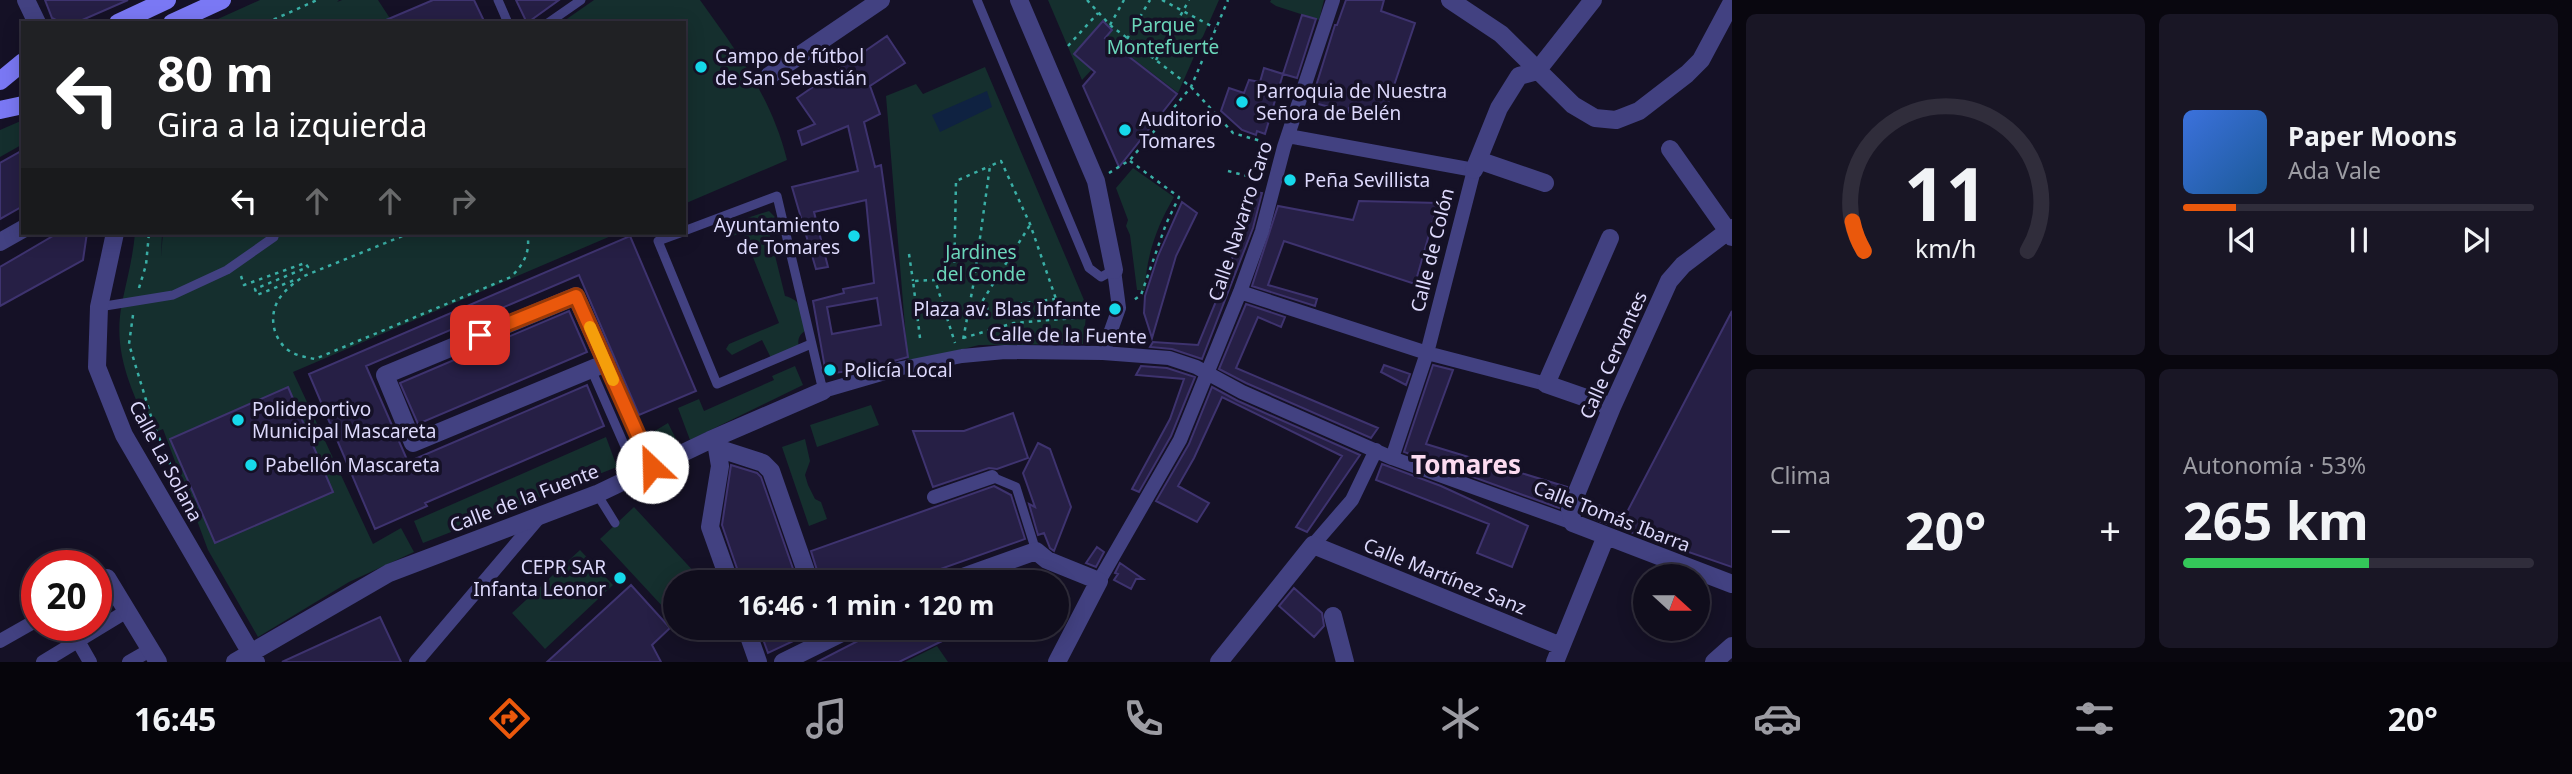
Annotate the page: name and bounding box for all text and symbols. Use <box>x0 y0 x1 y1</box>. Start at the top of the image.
park label: Parque Montefuerte <box>1107 12 1219 60</box>
text: 80 m <box>157 40 274 106</box>
place label: Campo de fútbol de San Sebastián <box>715 43 867 91</box>
icon: left <box>42 49 133 140</box>
marker: Campo de fútbol de San Sebastián <box>693 59 709 75</box>
place label: Parroquia de Nuestra Señora de Belén <box>1256 78 1447 126</box>
marker: Parroquia de Nuestra Señora de Belén <box>1234 94 1250 110</box>
text: Gira a la izquierda <box>157 103 427 146</box>
place label: Auditorio Tomares <box>1139 106 1222 154</box>
text: Paper Moons <box>2288 118 2457 154</box>
marker: Auditorio Tomares <box>1117 122 1133 138</box>
street label: Calle Navarro Caro <box>1202 138 1278 304</box>
text: 11 <box>1904 143 1987 242</box>
text: Ada Vale <box>2288 154 2381 186</box>
place label: Peña Sevillista <box>1304 167 1430 193</box>
marker: Peña Sevillista <box>1282 172 1298 188</box>
icon: left <box>225 182 263 220</box>
icon: ahead <box>298 182 336 220</box>
icon: ahead <box>371 182 409 220</box>
icon: right <box>444 182 482 220</box>
street label: Calle de Colón <box>1404 185 1460 315</box>
place label: Ayuntamiento de Tomares <box>714 212 840 260</box>
icon: previous <box>2223 221 2261 259</box>
icon: pause <box>2340 221 2378 259</box>
icon: next <box>2457 221 2495 259</box>
marker: Ayuntamiento de Tomares <box>846 228 862 244</box>
text: km/h <box>1915 231 1976 265</box>
park label: Jardines del Conde <box>936 239 1026 287</box>
street label: Calle Cervantes <box>1573 287 1653 423</box>
place label: Plaza av. Blas Infante <box>913 296 1101 322</box>
marker: Plaza av. Blas Infante <box>1107 301 1123 317</box>
pin <box>450 305 510 365</box>
icon: arrive <box>461 316 499 354</box>
street label: Calle de la Fuente <box>989 321 1147 349</box>
place label: Policía Local <box>844 357 953 383</box>
marker: Policía Local <box>822 362 838 378</box>
street label: Calle La Solana <box>123 396 209 526</box>
place label: Polideportivo Municipal Mascareta <box>252 396 436 444</box>
marker: Polideportivo Municipal Mascareta <box>230 412 246 428</box>
position arrow <box>615 430 689 504</box>
district label: Tomares <box>1411 446 1521 482</box>
text: Autonomía · 53% <box>2183 449 2366 481</box>
place label: Pabellón Mascareta <box>265 452 440 478</box>
marker: Pabellón Mascareta <box>243 457 259 473</box>
street label: Calle de la Fuente <box>446 458 602 538</box>
text: Clima <box>1770 459 1831 491</box>
street label: Calle Tomás Ibarra <box>1530 474 1694 558</box>
text: 265 km <box>2183 484 2369 555</box>
text: 20° <box>1905 494 1986 565</box>
text: − <box>1770 504 1792 556</box>
text: + <box>2099 504 2121 556</box>
street label: Calle Martínez Sanz <box>1360 531 1530 621</box>
speed limit sign: 20 <box>21 550 112 641</box>
place label: CEPR SAR Infanta Leonor <box>473 554 606 602</box>
north arrow <box>1633 564 1710 640</box>
map controls <box>1633 564 1710 641</box>
marker: CEPR SAR Infanta Leonor <box>612 570 628 586</box>
text: 16:46 · 1 min · 120 m <box>738 587 994 623</box>
icon: directions <box>485 694 534 743</box>
icon: music <box>802 694 851 743</box>
icon: phone <box>1119 694 1168 743</box>
icon: climate <box>1436 694 1485 743</box>
icon: car <box>1753 694 1802 743</box>
icon: filters <box>2070 694 2119 743</box>
text: 16:45 <box>134 697 216 740</box>
text: 20° <box>2388 697 2438 740</box>

